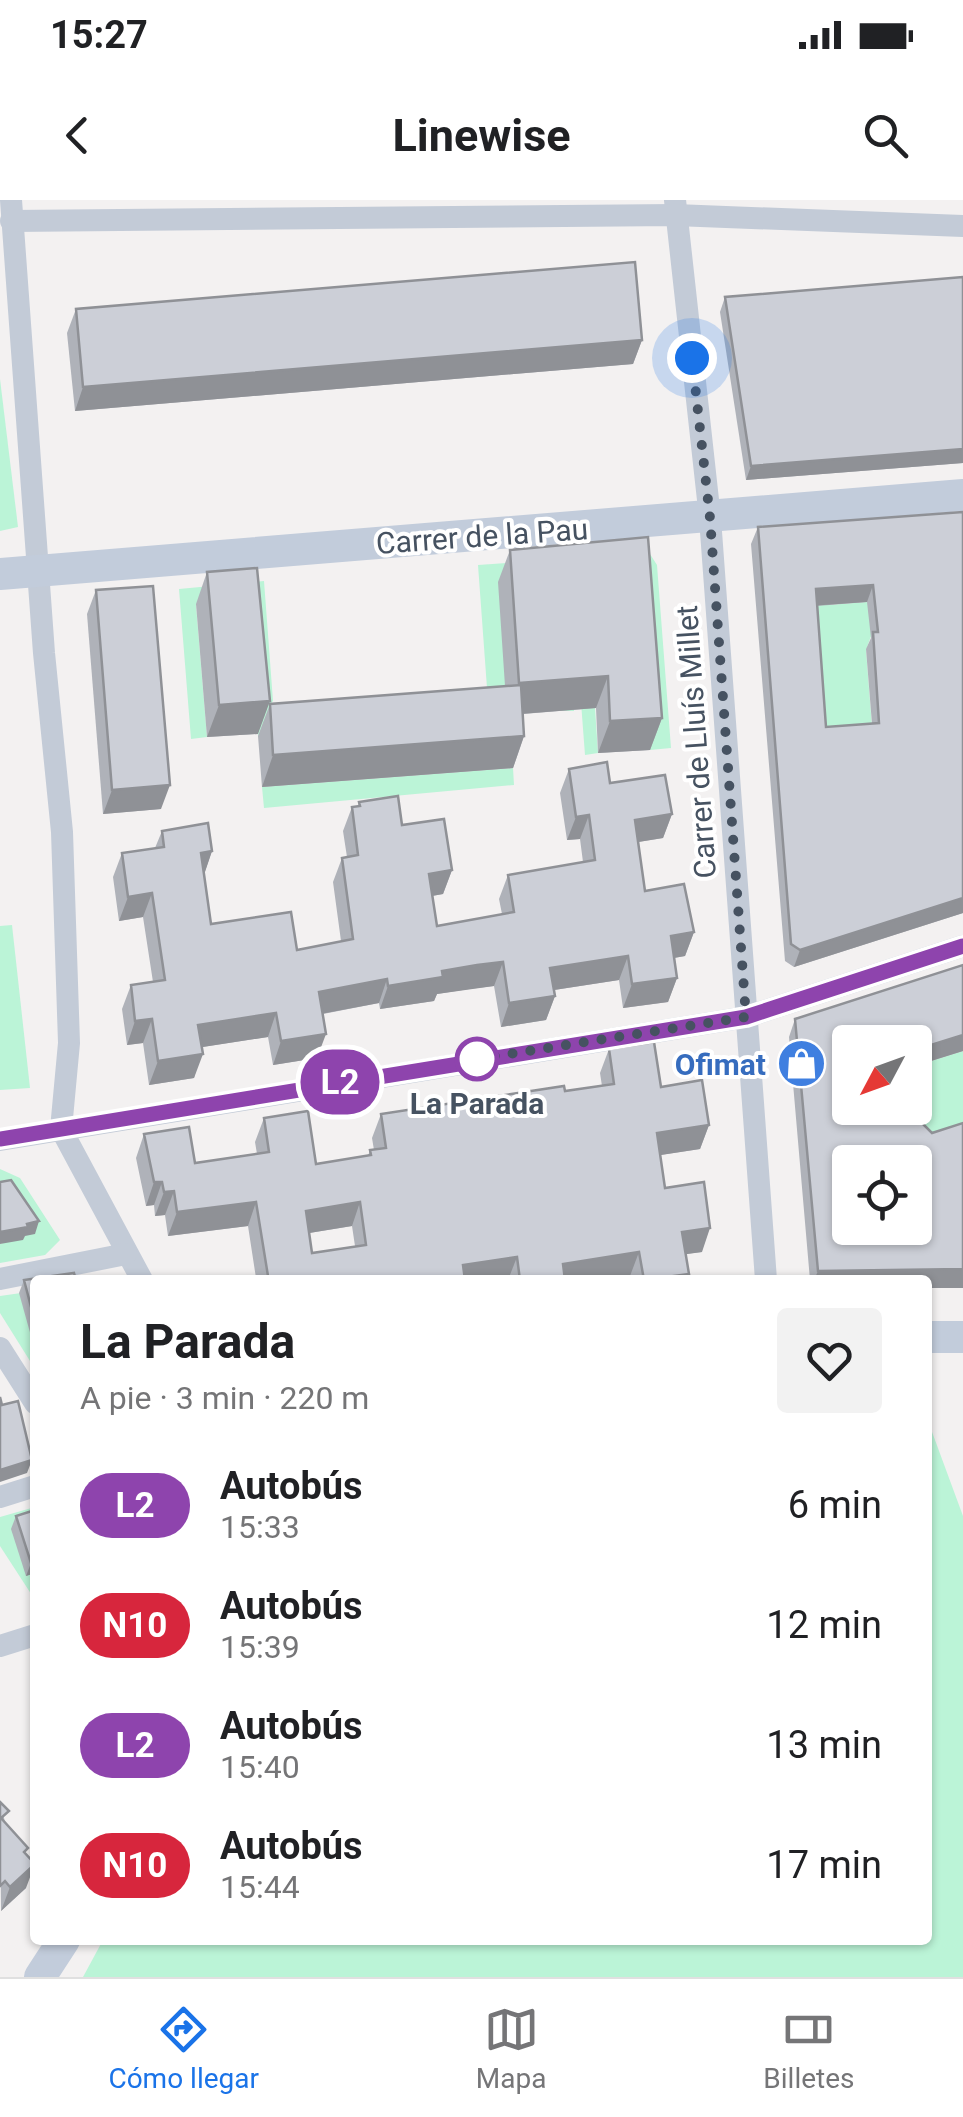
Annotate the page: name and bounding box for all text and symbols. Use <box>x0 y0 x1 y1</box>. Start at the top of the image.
text: 15:27 <box>50 13 148 57</box>
icon: back <box>50 108 105 163</box>
icon: search <box>858 108 913 163</box>
text: Linewise <box>392 109 571 162</box>
your location <box>667 333 717 383</box>
street label: Carrer de la Pau <box>375 511 589 561</box>
street label: Carrer de Lluís Millet <box>669 604 723 880</box>
north arrow <box>832 1025 932 1125</box>
map controls <box>832 1025 932 1245</box>
marker: La Parada <box>456 1038 498 1080</box>
shop icon: Ofimat <box>775 1038 827 1090</box>
place label: Ofimat <box>675 1047 766 1082</box>
line badge: L2 <box>295 1050 385 1114</box>
text: L2 <box>320 1062 360 1103</box>
place label: La Parada <box>410 1086 544 1121</box>
button: locate <box>832 1145 932 1245</box>
button: heart <box>777 1308 882 1413</box>
text: La Parada <box>80 1313 295 1370</box>
text: A pie · 3 min · 220 m <box>80 1379 369 1417</box>
text: Autobús <box>220 1464 363 1508</box>
text: 6 min <box>788 1483 882 1527</box>
text: L2 <box>115 1485 155 1526</box>
text: 15:33 <box>220 1508 300 1546</box>
text: Autobús <box>220 1584 363 1628</box>
text: 12 min <box>766 1603 882 1647</box>
text: N10 <box>103 1605 167 1646</box>
text: 15:39 <box>220 1628 300 1666</box>
text: Autobús <box>220 1704 363 1748</box>
text: 13 min <box>766 1723 882 1767</box>
text: L2 <box>115 1725 155 1766</box>
text: 15:40 <box>220 1748 300 1786</box>
text: Autobús <box>220 1824 363 1868</box>
text: 17 min <box>766 1843 882 1887</box>
text: N10 <box>103 1845 167 1886</box>
text: 15:44 <box>220 1868 300 1906</box>
tab: Cómo llegar <box>108 2002 259 2095</box>
tab: Mapa <box>476 2002 547 2095</box>
tab: Billetes <box>763 2002 855 2095</box>

